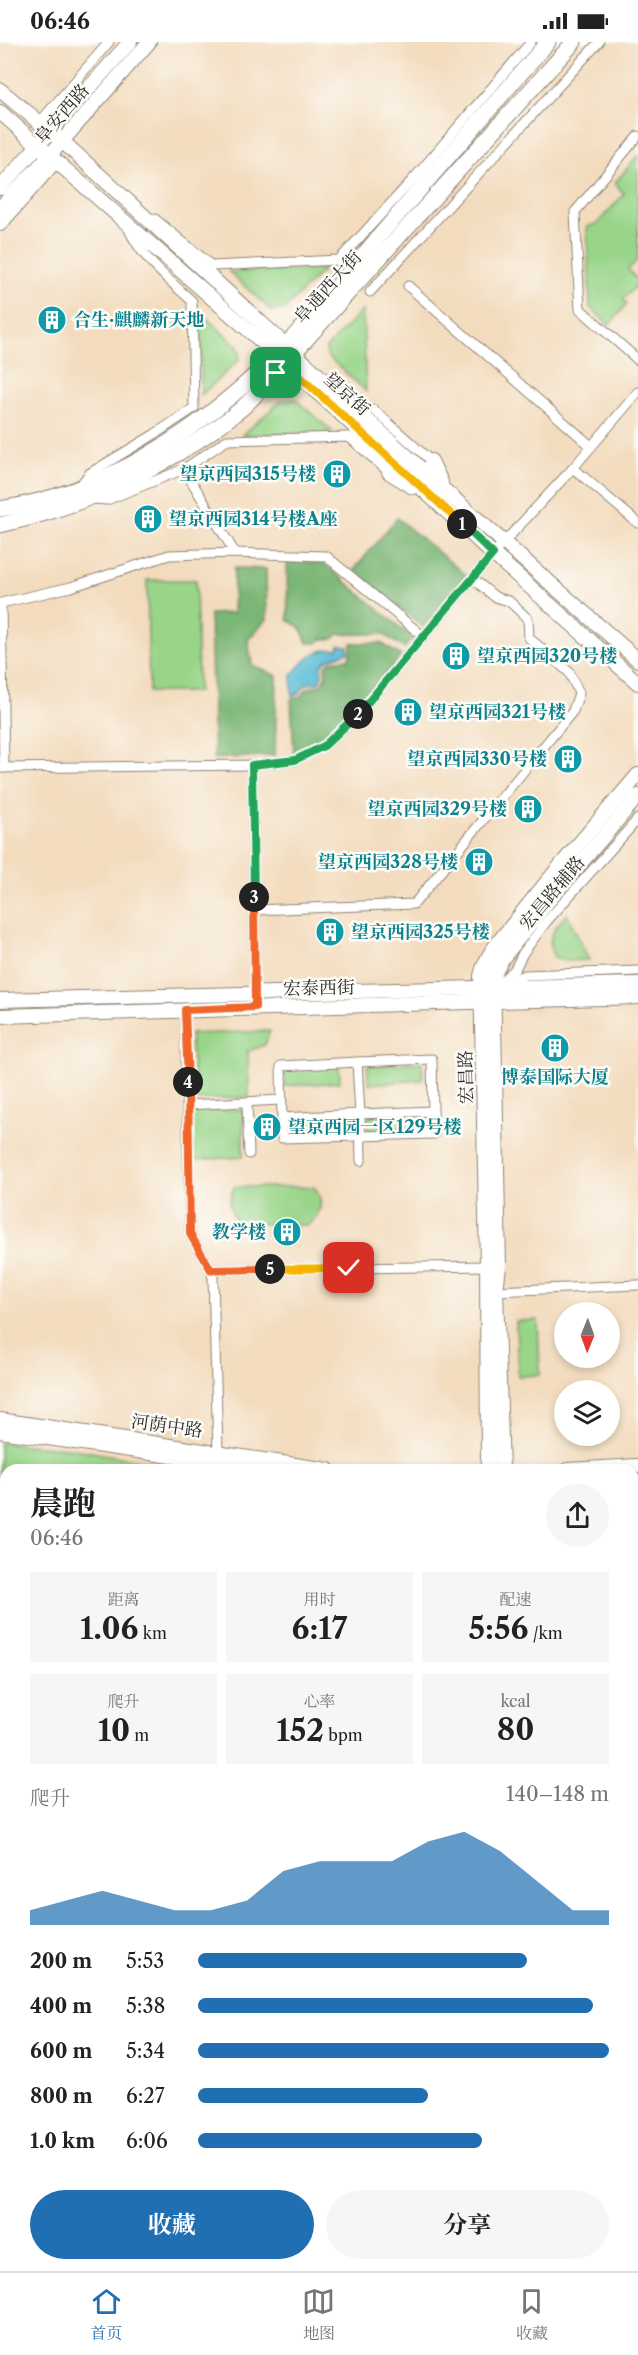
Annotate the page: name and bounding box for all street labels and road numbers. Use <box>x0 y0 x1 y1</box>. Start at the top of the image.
street label: 阜安西路 <box>30 80 94 148</box>
street label: 阜通西大街 <box>290 246 366 328</box>
street label: 望京街 <box>320 368 374 420</box>
street label: 宏昌路辅路 <box>515 851 589 935</box>
street label: 宏泰西街 <box>283 976 355 1000</box>
street label: 宏昌路 <box>455 1050 477 1104</box>
street label: 河荫中路 <box>130 1410 204 1442</box>

